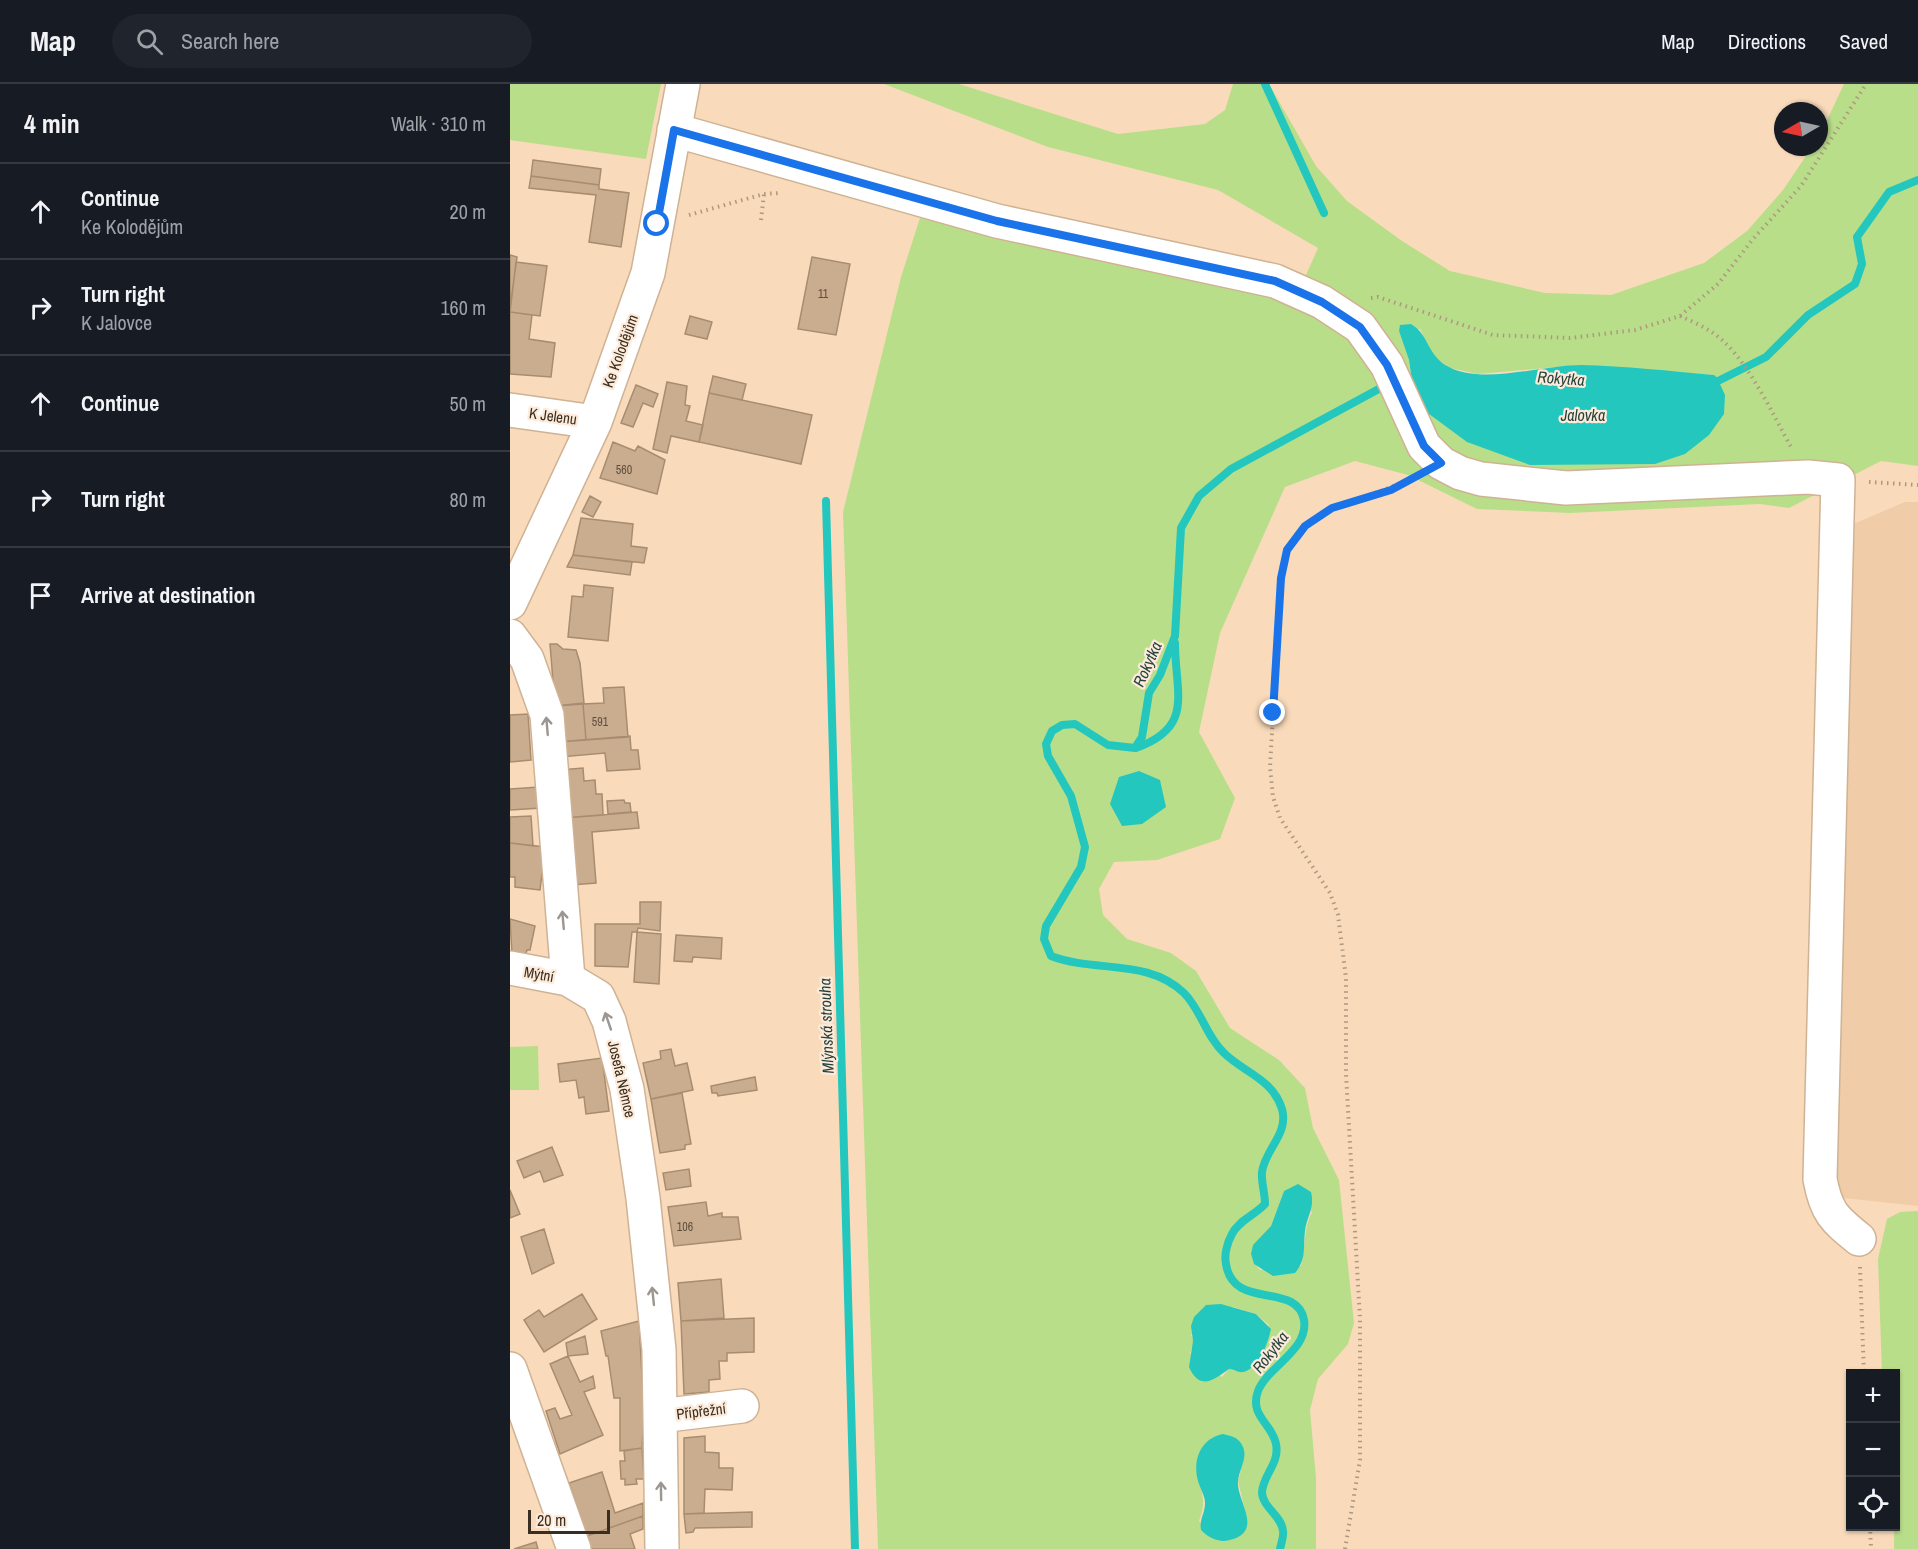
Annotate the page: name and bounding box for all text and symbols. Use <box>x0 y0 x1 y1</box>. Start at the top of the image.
search box <box>112 14 532 68</box>
text: Map <box>30 22 76 60</box>
icon: search <box>133 25 166 58</box>
text: Search here <box>181 26 279 56</box>
text: Map <box>1661 27 1695 56</box>
text: Directions <box>1728 27 1806 56</box>
text: Saved <box>1839 27 1888 56</box>
north arrow <box>1774 102 1828 156</box>
text: 4 min <box>24 106 80 141</box>
text: Walk · 310 m <box>391 110 486 137</box>
text: Continue <box>81 183 159 213</box>
icon: ahead <box>24 195 57 228</box>
text: 20 m <box>450 198 486 225</box>
route start <box>643 210 669 236</box>
text: Ke Kolodějům <box>81 213 183 240</box>
text: Turn right <box>81 279 165 309</box>
house number: 11 <box>818 286 829 302</box>
icon: right <box>24 291 57 324</box>
text: 160 m <box>440 294 486 321</box>
text: K Jalovce <box>81 309 152 336</box>
street label: Ke Kolodějům <box>597 311 643 391</box>
water label: Rokytka <box>1537 365 1585 391</box>
icon: ahead <box>24 387 57 420</box>
text: Continue <box>81 388 159 418</box>
text: 50 m <box>450 390 486 417</box>
street label: K Jelenu <box>528 402 578 430</box>
water label: Jalovka <box>1560 404 1605 426</box>
house number: 560 <box>616 462 632 478</box>
icon: right <box>24 483 57 516</box>
text: Turn right <box>81 484 165 514</box>
text: 80 m <box>450 486 486 513</box>
icon: arrive <box>24 579 57 612</box>
text: Arrive at destination <box>81 580 255 610</box>
water label: Rokytka <box>1127 638 1167 690</box>
route end <box>1259 699 1285 725</box>
house number: 591 <box>592 714 609 730</box>
one-way arrow <box>542 717 553 737</box>
one-way arrow <box>558 911 569 931</box>
street label: Mýtní <box>522 961 556 987</box>
water label: Mlýnská strouha <box>813 978 839 1074</box>
one-way arrow <box>601 1012 612 1031</box>
street label: Josefa Němce <box>603 1038 641 1120</box>
house number: 106 <box>677 1219 693 1235</box>
one-way arrow <box>648 1286 659 1306</box>
water label: Rokytka <box>1247 1327 1293 1377</box>
map controls <box>1846 1369 1900 1531</box>
button: + <box>1846 1369 1900 1423</box>
street label: Přípřežní <box>675 1397 728 1424</box>
button: − <box>1846 1423 1900 1477</box>
button: locate <box>1846 1477 1900 1531</box>
one-way arrow <box>655 1481 667 1501</box>
scale bar <box>528 1507 610 1534</box>
text: 20 m <box>537 1509 566 1531</box>

